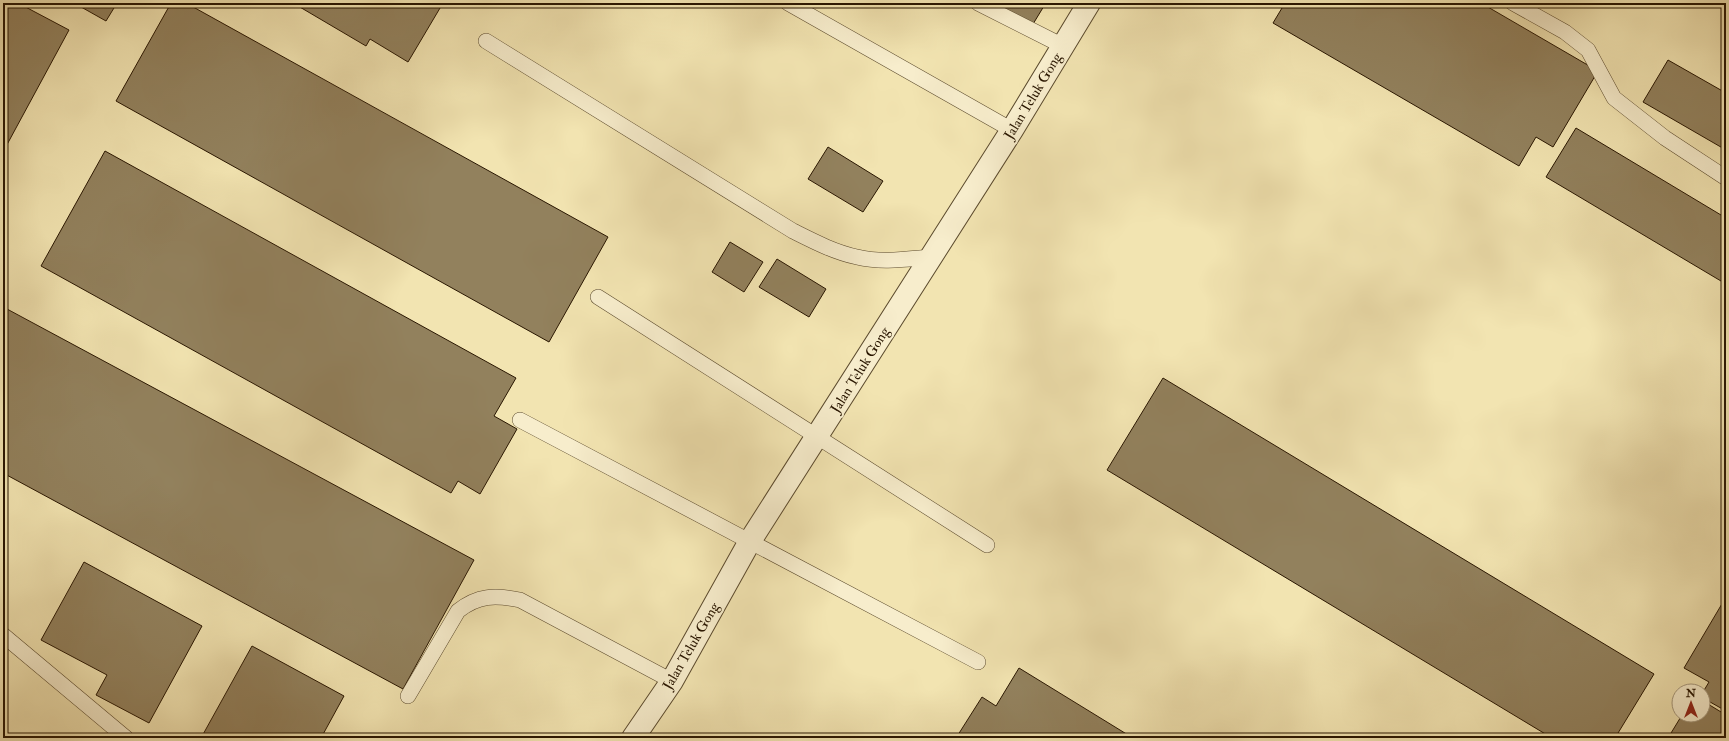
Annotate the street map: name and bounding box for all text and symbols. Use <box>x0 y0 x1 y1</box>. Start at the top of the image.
street label: Jalan Teluk Gong <box>1000 49 1066 143</box>
street label: Jalan Teluk Gong <box>826 323 894 417</box>
street label: Jalan Teluk Gong <box>659 598 723 694</box>
north arrow <box>1671 683 1711 723</box>
text: N <box>1685 687 1697 700</box>

